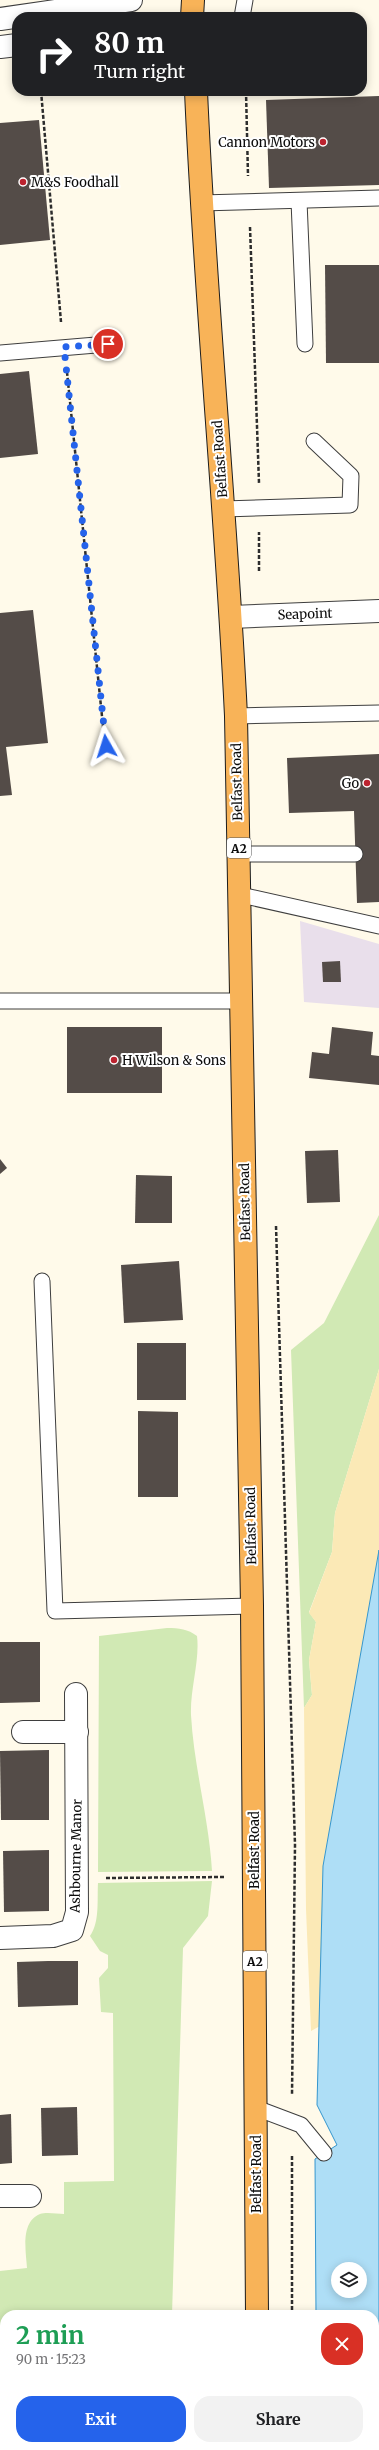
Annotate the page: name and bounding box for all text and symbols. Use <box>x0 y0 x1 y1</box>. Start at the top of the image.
text: 80 m <box>94 25 165 61</box>
icon: right <box>28 28 80 80</box>
text: Turn right <box>94 60 185 83</box>
place label: Cannon Motors <box>218 134 315 151</box>
marker: Cannon Motors <box>318 137 328 147</box>
place label: M&S Foodhall <box>31 174 119 191</box>
marker: M&S Foodhall <box>18 177 28 187</box>
pin <box>91 327 125 361</box>
icon: arrive <box>97 333 119 355</box>
street label: Belfast Road <box>209 419 231 498</box>
street label: Seapoint <box>277 605 333 623</box>
position arrow <box>85 725 127 767</box>
street label: Belfast Road <box>228 743 246 821</box>
place label: Go <box>342 775 359 792</box>
marker: Go <box>362 778 372 788</box>
road number: A2 <box>227 838 251 858</box>
place label: H Wilson & Sons <box>122 1052 226 1069</box>
marker: H Wilson & Sons <box>109 1055 119 1065</box>
street label: Belfast Road <box>236 1163 254 1241</box>
street label: Belfast Road <box>242 1487 260 1565</box>
street label: Ashbourne Manor <box>66 1799 85 1914</box>
street label: Belfast Road <box>246 1811 263 1889</box>
road number: A2 <box>243 1951 267 1971</box>
street label: Belfast Road <box>248 2135 265 2213</box>
map controls <box>331 2262 367 2298</box>
button: layers <box>331 2262 367 2298</box>
text: 2 min <box>16 2320 84 2351</box>
button: close <box>321 2323 363 2365</box>
text: 90 m · 15:23 <box>16 2351 86 2368</box>
button: Exit <box>16 2396 186 2442</box>
button: Share <box>194 2396 363 2442</box>

